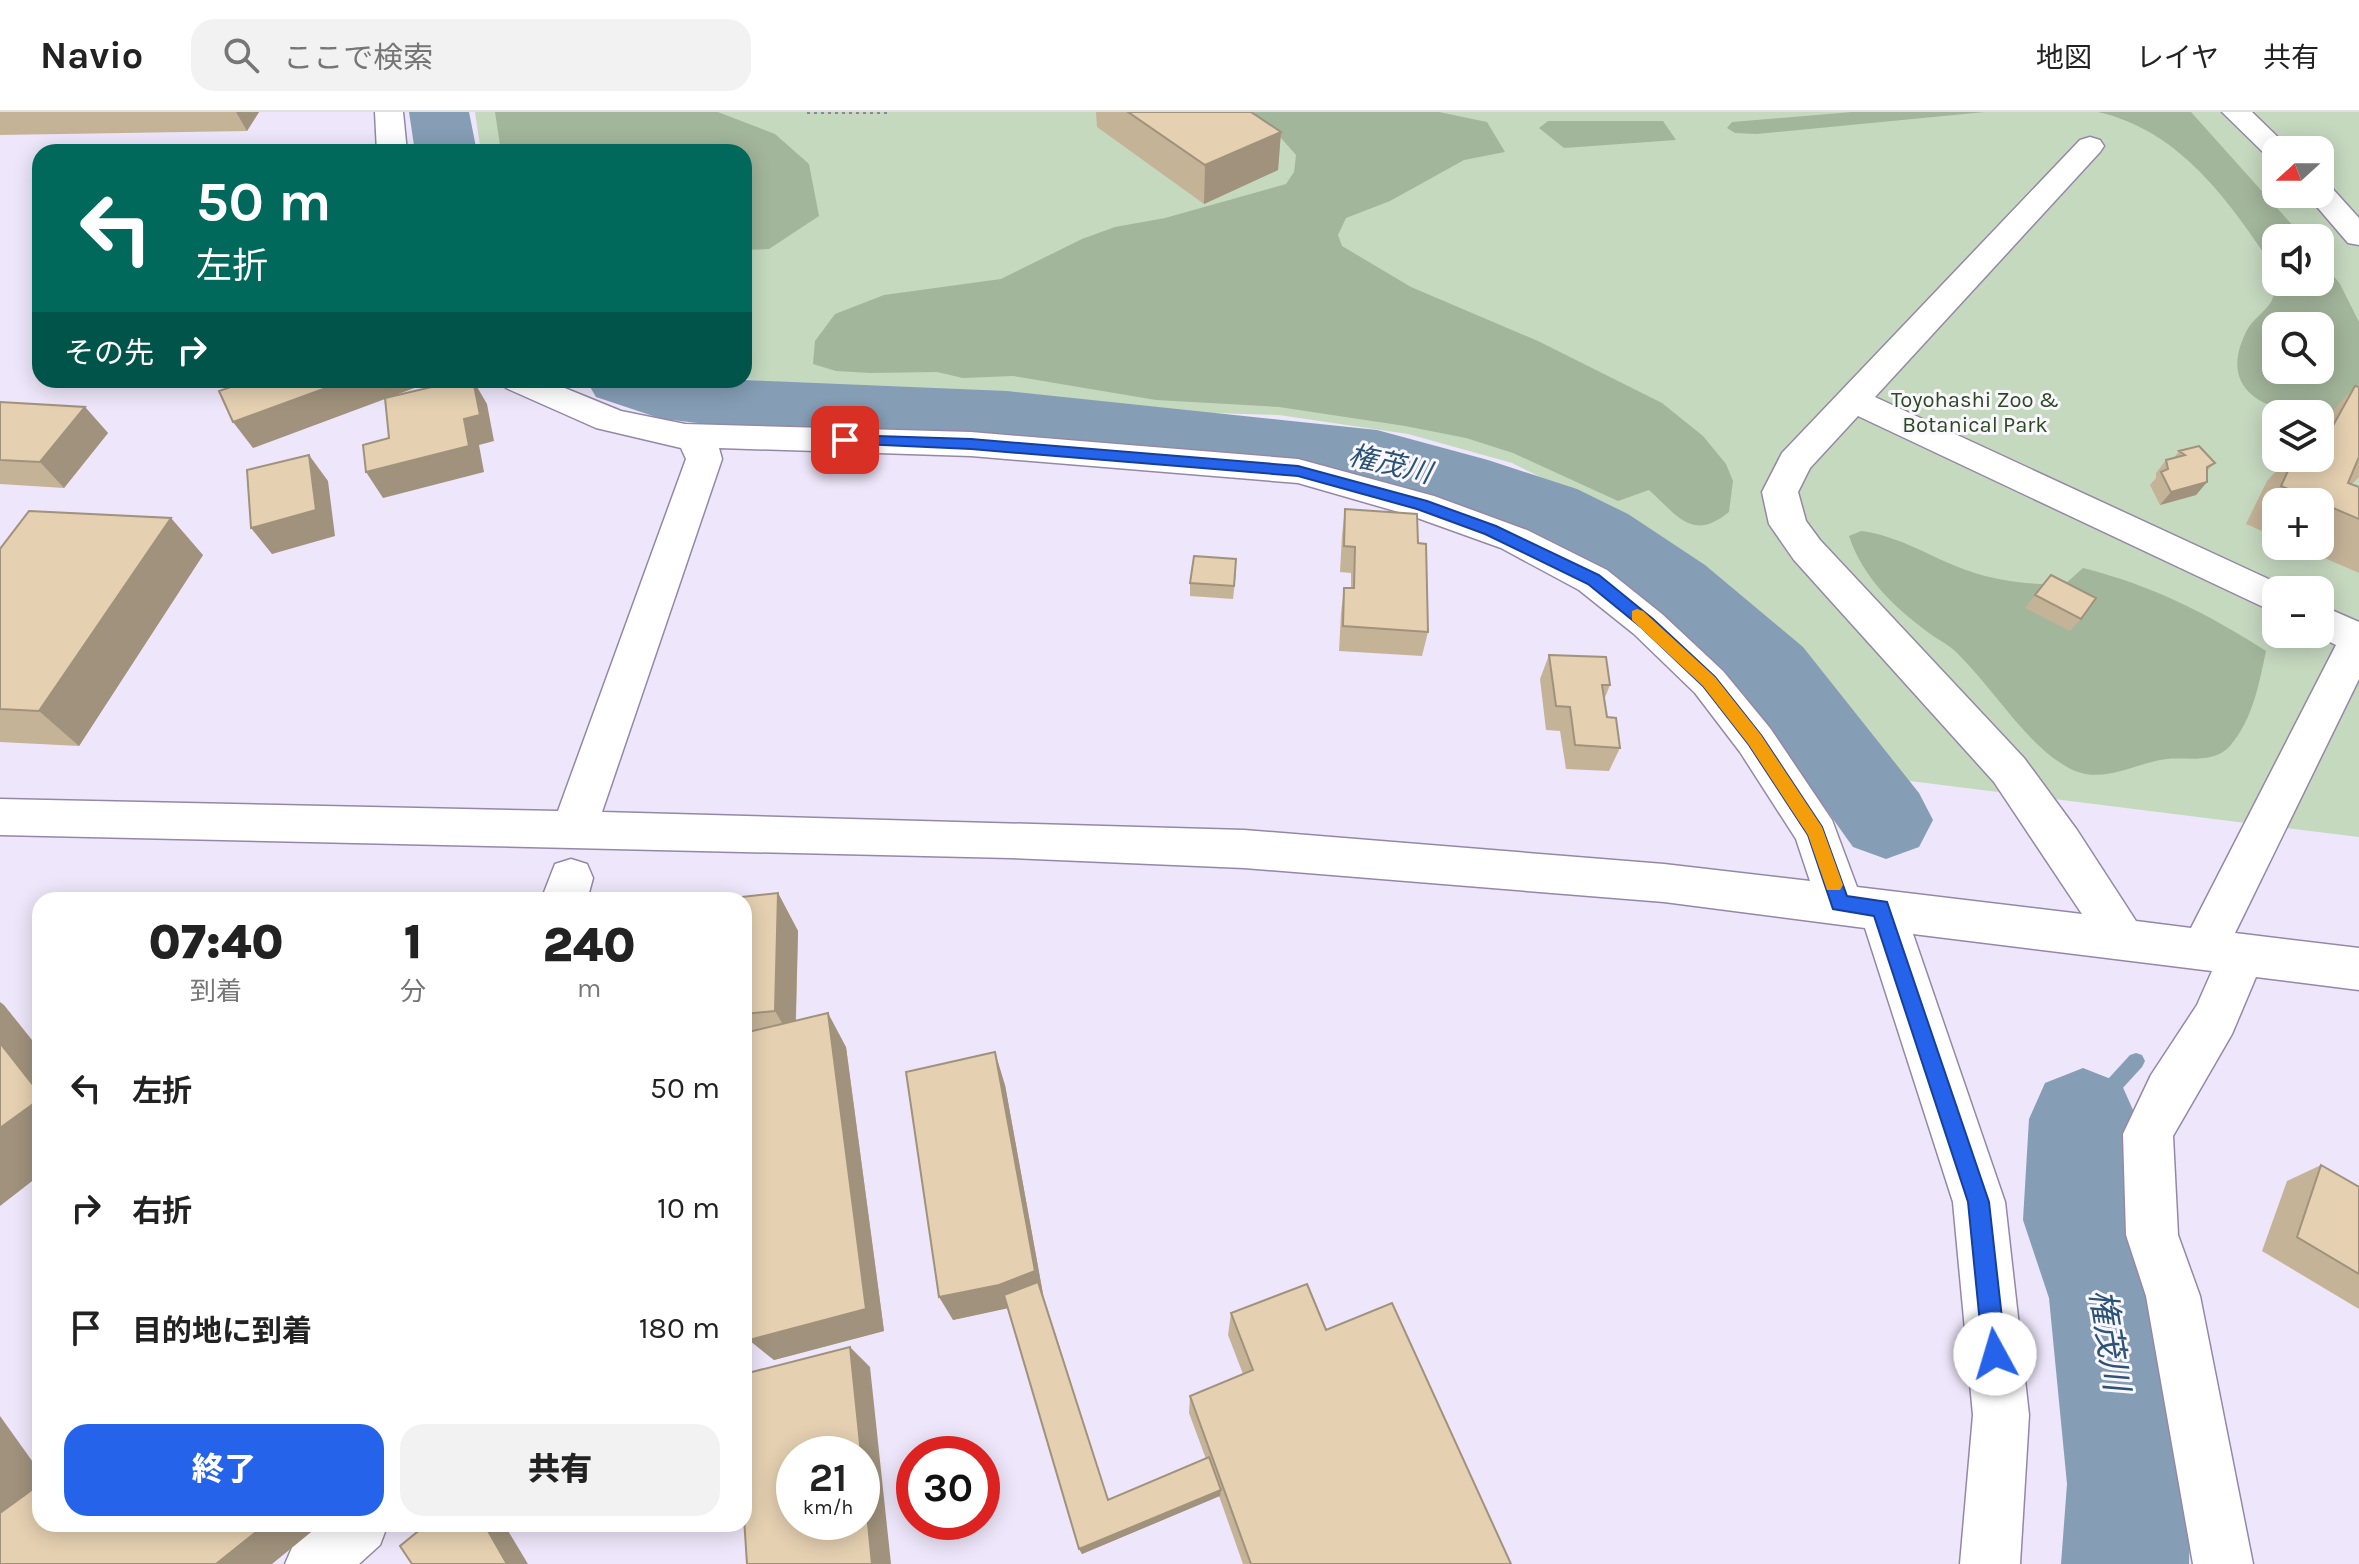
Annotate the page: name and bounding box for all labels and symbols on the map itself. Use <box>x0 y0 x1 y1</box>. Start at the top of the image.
north arrow <box>2262 136 2334 208</box>
park label: Toyohashi Zoo & Botanical Park <box>1891 387 2059 438</box>
pin <box>811 406 879 474</box>
water label: 権茂川 <box>1345 438 1438 490</box>
water label: 権茂川 <box>2081 1286 2137 1396</box>
position arrow <box>1953 1312 2037 1396</box>
speed limit sign: 30 <box>896 1436 1000 1540</box>

